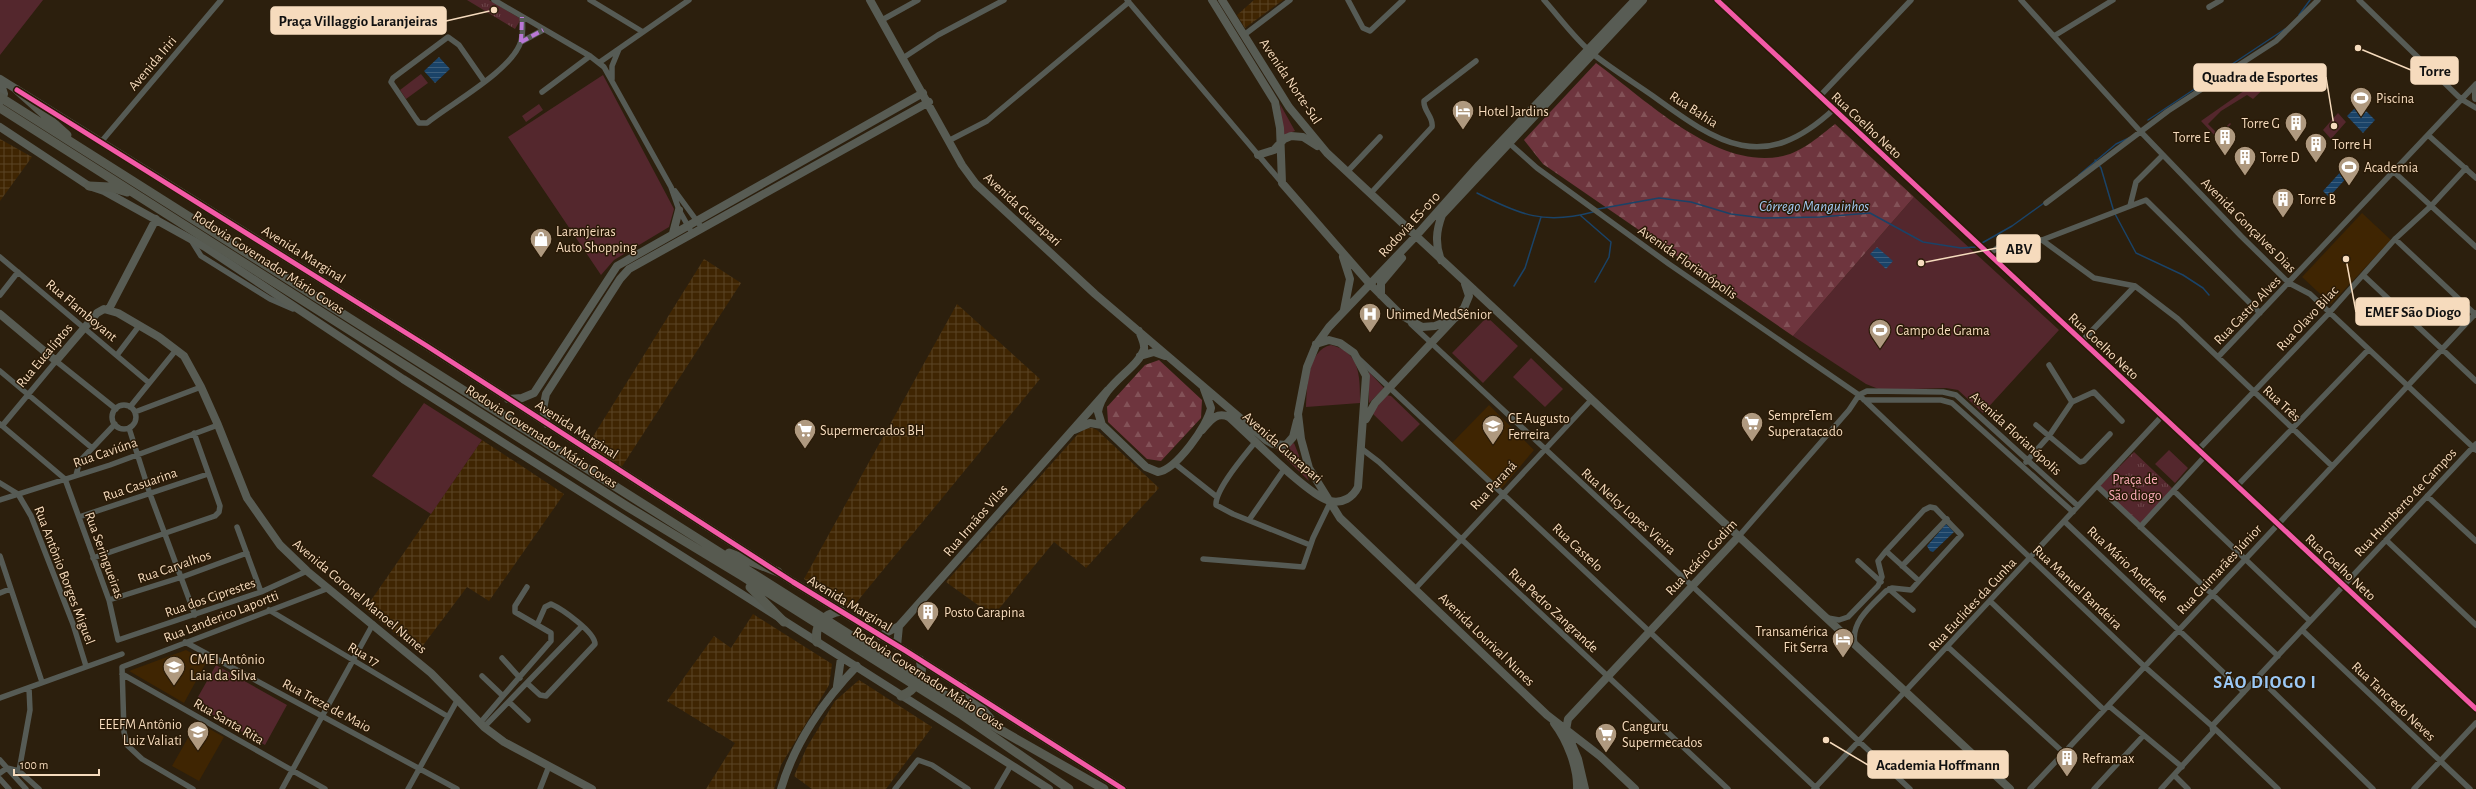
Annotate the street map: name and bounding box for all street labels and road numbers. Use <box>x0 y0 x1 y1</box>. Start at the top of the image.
street label: Avenida Iriri <box>126 34 179 93</box>
street label: Avenida Norte-Sul <box>1257 36 1324 127</box>
street label: Rua Bahia <box>1667 89 1721 131</box>
street label: Rua Coelho Neto <box>1828 90 1904 162</box>
street label: Avenida Guarapari <box>981 170 1064 249</box>
street label: Avenida Gonçalves Dias <box>2198 176 2298 276</box>
street label: Rodovia ES-010 <box>1376 189 1443 260</box>
street label: Rodovia Governador Mário Covas <box>190 209 347 317</box>
street label: Avenida Florianópolis <box>1635 223 1739 302</box>
street label: Avenida Marginal <box>259 224 348 286</box>
street label: Rua Castro Alves <box>2212 274 2284 348</box>
street label: Rua Flamboyant <box>43 277 120 345</box>
street label: Rua Olavo Bilac <box>2274 283 2342 354</box>
street label: Rua Coelho Neto <box>2065 311 2141 383</box>
street label: Rua Eucalíptos <box>14 321 76 390</box>
street label: Rodovia Governador Mário Covas <box>463 383 620 491</box>
street label: Rua Três <box>2260 383 2303 424</box>
street label: Avenida Florianópolis <box>1967 389 2064 478</box>
street label: Avenida Marginal <box>532 398 620 462</box>
street label: Avenida Guarapari <box>1240 410 1325 486</box>
street label: Rua Caviúna <box>71 435 140 470</box>
street label: Rua Humberto de Campos <box>2352 446 2460 560</box>
street label: Rua Paraná <box>1468 458 1520 513</box>
street label: Rua Casuarina <box>101 466 180 504</box>
street label: Rua Nelcy Lopes Vieira <box>1578 466 1679 558</box>
street label: Rua Irmãos Vilas <box>941 482 1011 559</box>
street label: Rua Antônio Borges Miguel <box>31 504 97 647</box>
street label: Rua Seringueiras <box>82 510 126 601</box>
street label: Rua Acácio Godim <box>1663 517 1740 598</box>
street label: Rua Castelo <box>1549 521 1605 575</box>
street label: Rua Guimarães Júnior <box>2175 522 2265 617</box>
street label: Rua Mário Andrade <box>2084 524 2170 606</box>
street label: Rua Coelho Neto <box>2302 532 2378 604</box>
street label: Avenida Coronel Manoel Nunes <box>290 537 429 657</box>
street label: Rua Manuel Bandeira <box>2030 543 2125 633</box>
street label: Rua Carvalhos <box>136 548 213 586</box>
street label: Rua Euclides da Cunha <box>1926 555 2020 654</box>
street label: Rua Pedro Zangrande <box>1506 566 1601 656</box>
street label: Avenida Marginal <box>805 573 894 635</box>
street label: Rua dos Ciprestes <box>163 576 257 620</box>
street label: Rua Landerico Laportti <box>162 589 281 645</box>
street label: Avenida Lourival Nunes <box>1436 590 1537 689</box>
street label: Rodovia Governador Mário Covas <box>850 625 1007 733</box>
street label: Rua 17 <box>345 640 382 670</box>
street label: Rua Tancredo Neves <box>2349 660 2438 744</box>
street label: Rua Treze de Maio <box>280 677 373 735</box>
street label: Rua Santa Rita <box>191 696 267 748</box>

